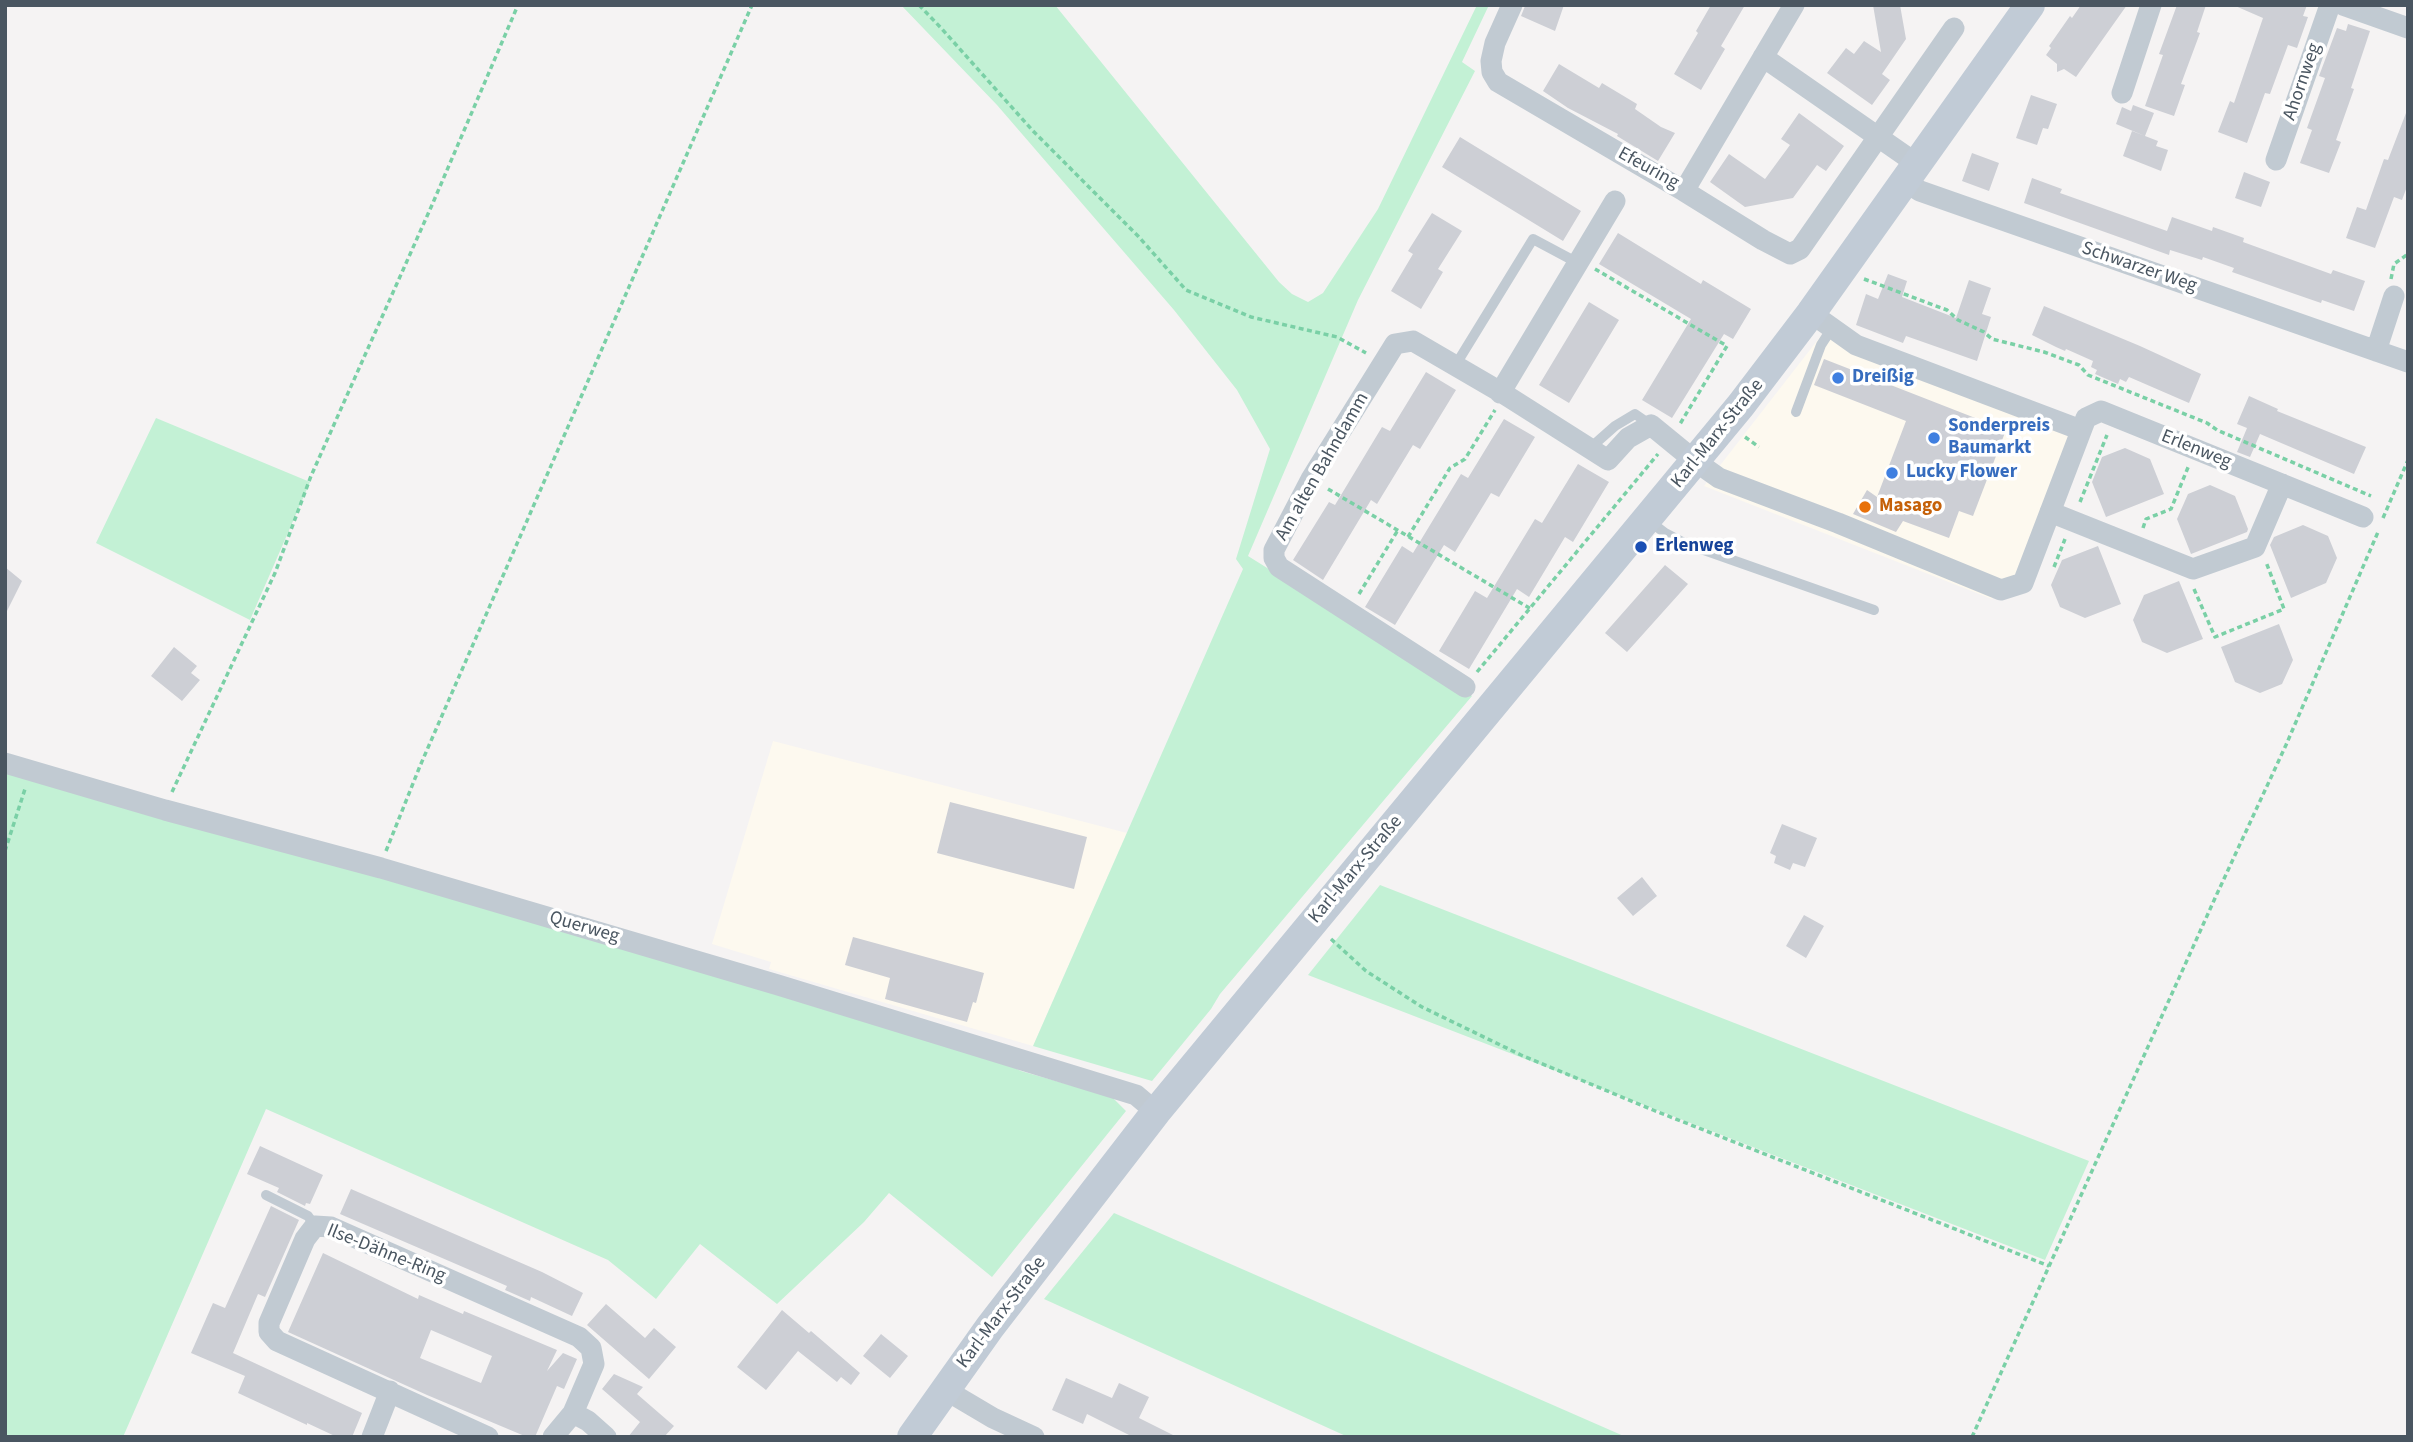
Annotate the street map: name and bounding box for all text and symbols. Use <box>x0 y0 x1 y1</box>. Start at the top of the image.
street label: Ahornweg <box>2279 40 2327 124</box>
street label: Efeuring <box>1613 143 1683 195</box>
street label: Schwarzer Weg <box>2078 238 2200 298</box>
place label: Dreißig <box>1852 367 1914 389</box>
marker: Dreißig <box>1830 370 1846 386</box>
street label: Karl-Marx-Straße <box>1667 375 1769 493</box>
street label: Am alten Bahndamm <box>1271 389 1375 545</box>
place label: Sonderpreis Baumarkt <box>1948 416 2050 460</box>
street label: Erlenweg <box>2158 426 2234 474</box>
marker: Sonderpreis Baumarkt <box>1926 430 1942 446</box>
place label: Lucky Flower <box>1906 462 2017 484</box>
marker: Lucky Flower <box>1884 465 1900 481</box>
place label: Masago <box>1879 496 1942 518</box>
marker: Masago <box>1857 499 1873 515</box>
place label: Erlenweg <box>1655 536 1734 558</box>
marker: Erlenweg <box>1633 539 1649 555</box>
street label: Karl-Marx-Straße <box>1304 811 1408 929</box>
street label: Querweg <box>546 907 622 949</box>
street label: Ilse-Dähne-Ring <box>323 1220 449 1288</box>
street label: Karl-Marx-Straße <box>953 1253 1051 1373</box>

